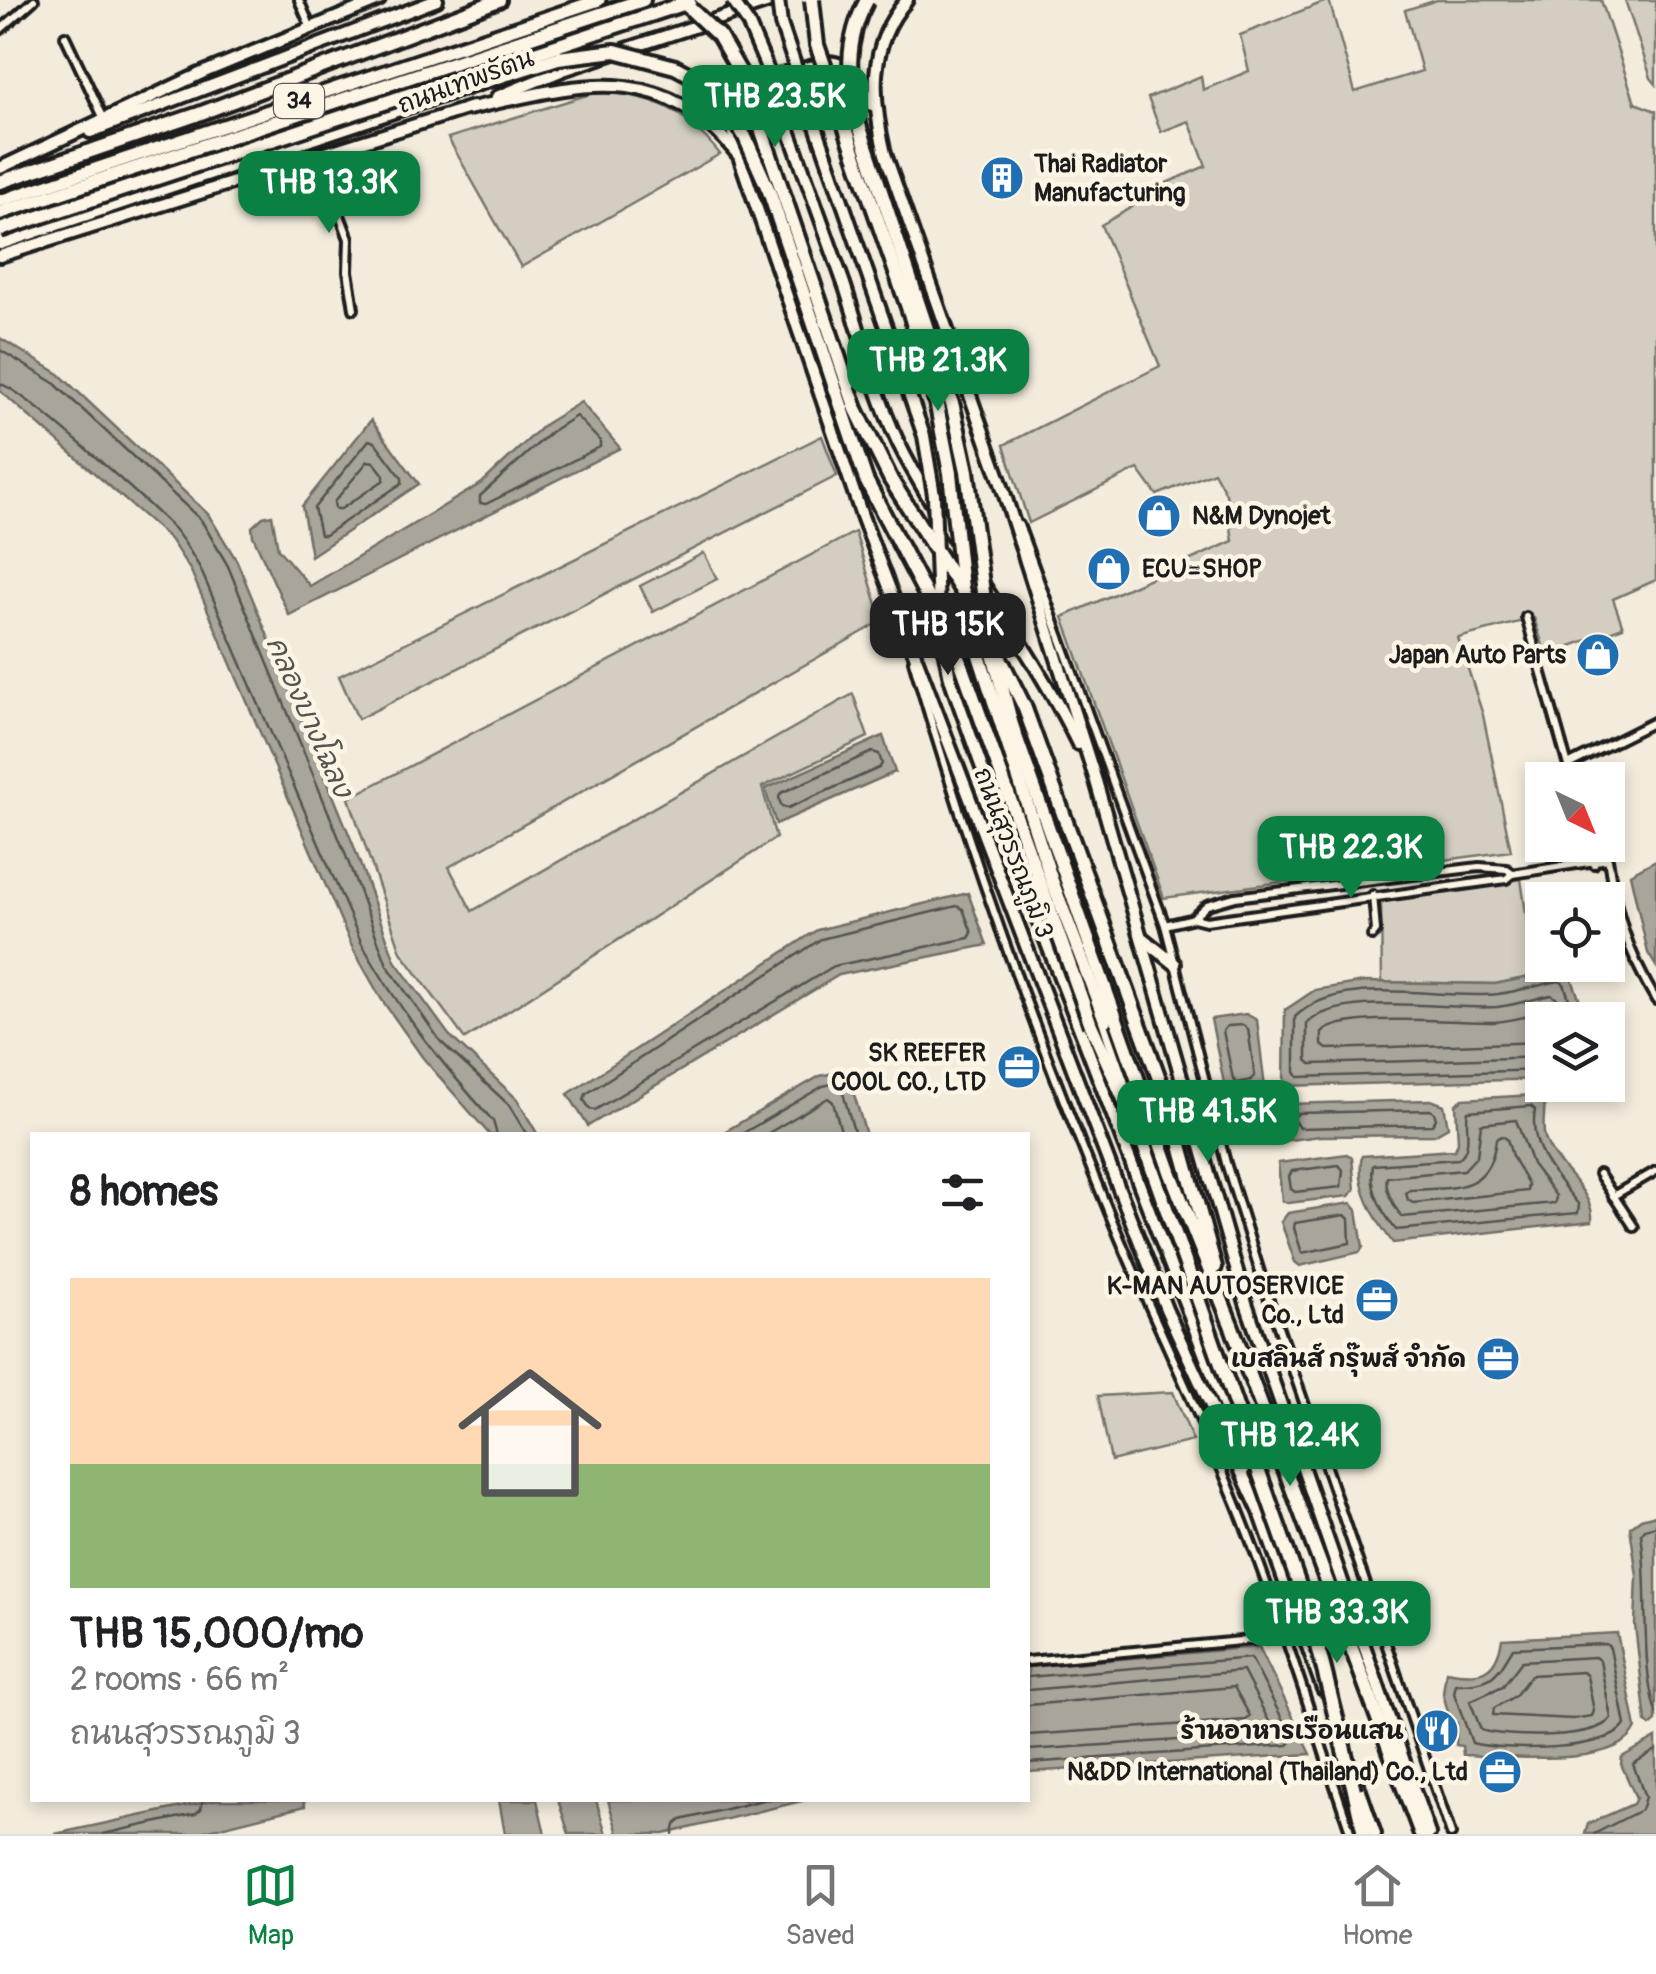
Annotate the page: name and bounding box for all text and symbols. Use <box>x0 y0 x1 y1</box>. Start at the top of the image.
street label: ถนนเทพรัตน <box>394 43 539 121</box>
pin: THB 23.5K <box>661 65 889 150</box>
text: THB 23.5K <box>704 77 846 117</box>
road number: 34 <box>274 84 324 118</box>
place label: Thai Radiator Manufacturing <box>1033 149 1186 209</box>
pin: THB 13.3K <box>215 151 443 236</box>
building icon: Thai Radiator Manufacturing <box>979 155 1025 201</box>
text: THB 13.3K <box>260 163 398 203</box>
pin: THB 21.3K <box>824 329 1052 414</box>
text: THB 21.3K <box>869 341 1007 381</box>
shop icon: N&M Dynojet <box>1136 493 1182 539</box>
place label: N&M Dynojet <box>1192 501 1331 532</box>
shop icon: ECU=SHOP <box>1086 546 1132 592</box>
place label: ECU=SHOP <box>1142 554 1262 585</box>
pin: THB 15K <box>856 593 1040 678</box>
text: THB 15K <box>892 605 1004 645</box>
water label: คลองบางโฉลง <box>258 630 363 806</box>
shop icon: Japan Auto Parts <box>1575 632 1621 678</box>
place label: Japan Auto Parts <box>1389 640 1567 671</box>
north arrow <box>1525 762 1625 862</box>
map controls <box>1525 762 1625 1102</box>
street label: ถนนสุวรรณภูมิ 3 <box>964 763 1061 943</box>
pin: THB 22.3K <box>1237 816 1465 901</box>
text: THB 22.3K <box>1279 828 1423 868</box>
button: locate <box>1525 882 1625 982</box>
button: layers <box>1525 1002 1625 1102</box>
place label: SK REEFER COOL CO., LTD <box>831 1038 987 1098</box>
office icon: SK REEFER COOL CO., LTD <box>996 1044 1042 1090</box>
pin: THB 41.5K <box>1094 1080 1322 1165</box>
text: THB 41.5K <box>1139 1092 1277 1132</box>
icon: filters <box>935 1165 990 1220</box>
text: 8 homes <box>70 1166 218 1218</box>
place label: K-MAN AUTOSERVICE Co., Ltd <box>1107 1271 1344 1331</box>
office icon: K-MAN AUTOSERVICE Co., Ltd <box>1354 1277 1400 1323</box>
office icon: เบสลินส์ กรุ๊พส์ จำกัด <box>1475 1336 1521 1382</box>
place label: เบสลินส์ กรุ๊พส์ จำกัด <box>1231 1342 1466 1377</box>
icon: home <box>440 1343 620 1523</box>
pin: THB 12.4K <box>1176 1404 1404 1489</box>
text: THB 12.4K <box>1221 1416 1359 1456</box>
pin: THB 33.3K <box>1223 1581 1451 1666</box>
text: THB 33.3K <box>1266 1593 1408 1633</box>
text: THB 15,000/mo <box>70 1608 364 1660</box>
text: 2 rooms · 66 m² <box>70 1660 289 1700</box>
restaurant icon: ร้านอาหารเรือนแสน <box>1414 1708 1460 1754</box>
text: ถนนสุวรรณภูมิ 3 <box>70 1714 301 1754</box>
place label: ร้านอาหารเรือนแสน <box>1181 1714 1404 1747</box>
office icon: N&DD International (Thailand) Co., Ltd <box>1477 1749 1523 1795</box>
place label: N&DD International (Thailand) Co., Ltd <box>1067 1757 1468 1788</box>
tab: Map <box>243 1858 298 1953</box>
tab: Saved <box>785 1858 855 1953</box>
tab: Home <box>1342 1858 1412 1953</box>

